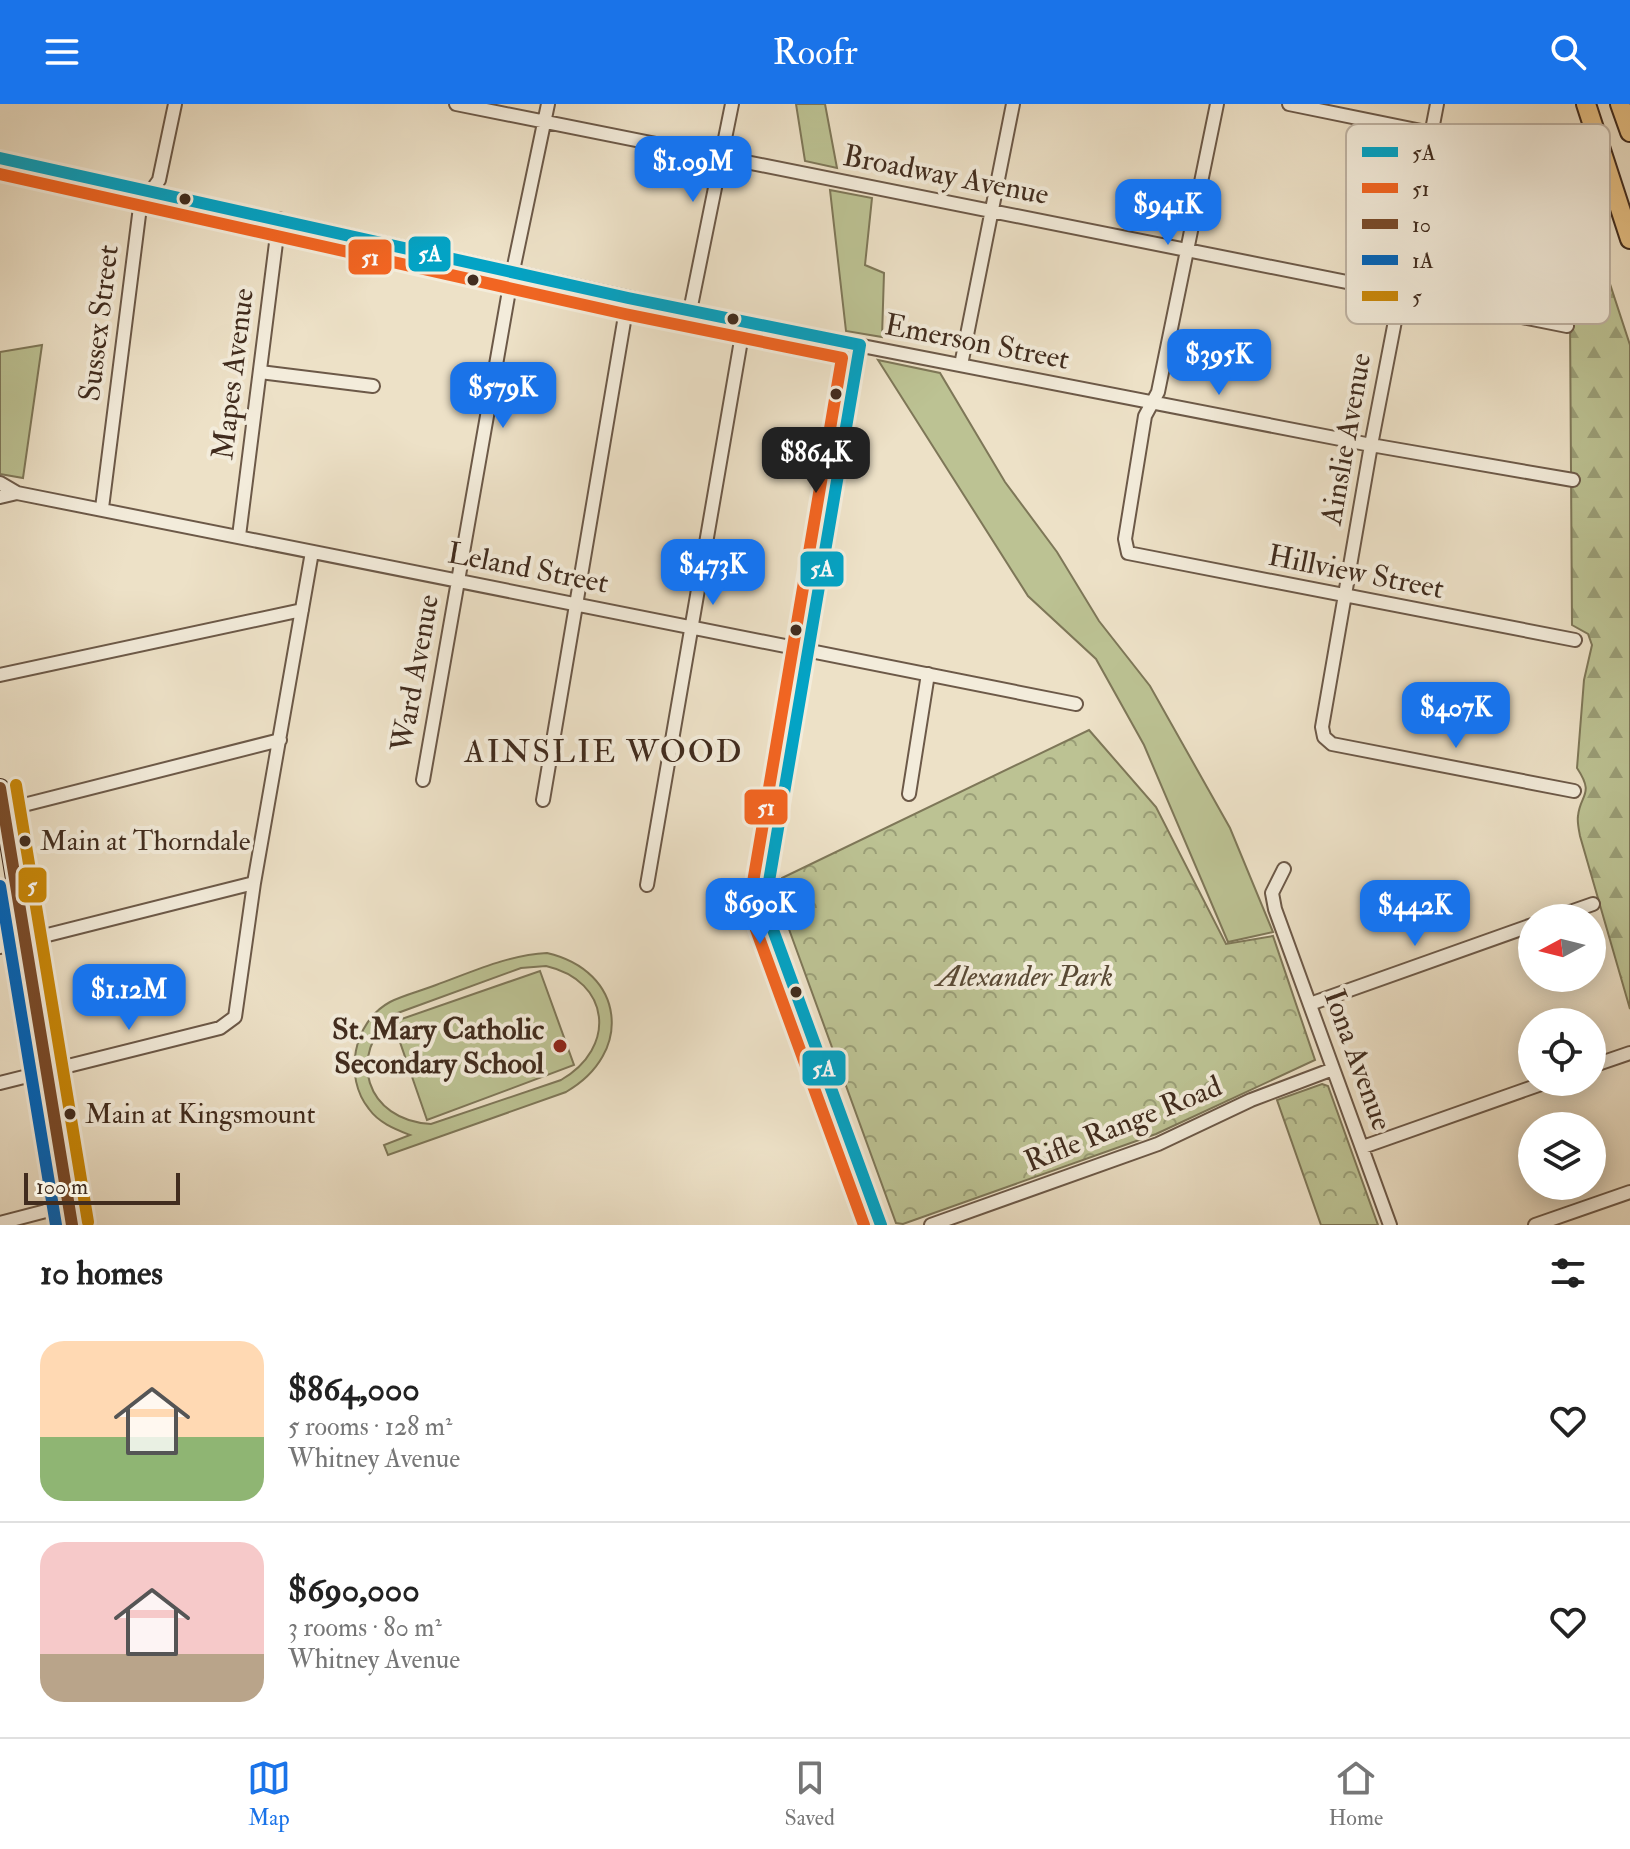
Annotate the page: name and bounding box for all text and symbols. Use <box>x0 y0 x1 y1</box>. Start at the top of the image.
icon: menu <box>40 30 84 74</box>
text: Roofr <box>772 30 858 75</box>
icon: search <box>1546 30 1590 74</box>
legend <box>1346 124 1610 324</box>
pin: $1.09M <box>628 136 758 204</box>
street label: Broadway Avenue <box>840 137 1052 213</box>
text: 5A <box>1412 139 1436 167</box>
text: $1.09M <box>653 146 733 178</box>
text: 51 <box>1412 175 1430 203</box>
pin: $941K <box>1112 179 1224 247</box>
text: $941K <box>1133 189 1203 221</box>
unlabelled marker <box>177 191 193 207</box>
text: 10 <box>1412 211 1431 239</box>
line badge: 5A <box>407 235 452 273</box>
line badge: 51 <box>347 238 393 276</box>
text: 5A <box>418 240 443 268</box>
street label: Sussex Street <box>71 243 127 403</box>
text: 51 <box>361 244 379 272</box>
text: 1A <box>1412 247 1434 275</box>
unlabelled marker <box>465 272 481 288</box>
text: 5 <box>1412 283 1422 311</box>
street label: Mapes Avenue <box>204 286 262 462</box>
street label: Emerson Street <box>882 306 1073 378</box>
unlabelled marker <box>725 311 741 327</box>
pin: $395K <box>1163 329 1275 397</box>
text: $395K <box>1185 339 1253 371</box>
street label: Ainslie Avenue <box>1313 350 1379 529</box>
pin: $579K <box>447 362 559 430</box>
text: $579K <box>468 372 538 404</box>
unlabelled marker <box>828 386 844 402</box>
pin: $864K <box>760 427 872 495</box>
text: $864K <box>780 437 852 469</box>
street label: Leland Street <box>444 534 612 602</box>
street label: Hillview Street <box>1265 537 1447 607</box>
pin: $473K <box>657 539 769 607</box>
text: $473K <box>679 549 747 581</box>
line badge: 5A <box>799 550 845 588</box>
text: 5A <box>810 555 835 583</box>
street label: Ward Avenue <box>383 591 447 756</box>
unlabelled marker <box>788 622 804 638</box>
pin: $407K <box>1400 682 1512 750</box>
text: $407K <box>1420 692 1492 724</box>
district label: AINSLIE WOOD <box>463 732 744 772</box>
line badge: 51 <box>743 788 789 826</box>
text: 51 <box>757 794 775 822</box>
place label: Main at Thorndale <box>40 824 251 859</box>
marker: Main at Thorndale <box>17 833 33 849</box>
line badge: 5 <box>17 866 48 904</box>
text: 5 <box>27 872 37 900</box>
pin: $690K <box>704 878 816 946</box>
pin: $442K <box>1359 880 1471 948</box>
text: $690K <box>724 888 796 920</box>
text: $442K <box>1378 890 1452 922</box>
north arrow <box>1518 904 1606 992</box>
map controls <box>1518 904 1606 1200</box>
park label: Alexander Park <box>934 958 1113 995</box>
pin: $1.12M <box>64 964 194 1032</box>
text: $1.12M <box>91 974 167 1006</box>
unlabelled marker <box>788 984 804 1000</box>
street label: Iona Avenue <box>1315 985 1401 1135</box>
button: locate <box>1518 1008 1606 1096</box>
place label: St. Mary Catholic Secondary School <box>332 1011 544 1082</box>
marker: St. Mary Catholic Secondary School <box>551 1037 569 1055</box>
line badge: 5A <box>801 1049 847 1087</box>
text: 5A <box>812 1055 837 1083</box>
street label: Rifle Range Road <box>1019 1068 1227 1180</box>
place label: Main at Kingsmount <box>85 1097 315 1132</box>
marker: Main at Kingsmount <box>62 1106 78 1122</box>
button: layers <box>1518 1112 1606 1200</box>
scale bar <box>24 1169 180 1205</box>
text: 100 m <box>36 1173 88 1201</box>
icon: filters <box>1546 1251 1590 1295</box>
text: 10 homes <box>40 1252 163 1295</box>
text: $864,000 <box>288 1368 420 1411</box>
icon: home <box>104 1373 200 1469</box>
icon: heart <box>1546 1399 1590 1443</box>
text: 5 rooms · 128 m² <box>288 1411 452 1443</box>
text: Whitney Avenue <box>288 1443 460 1475</box>
text: $690,000 <box>288 1569 420 1612</box>
icon: home <box>104 1574 200 1670</box>
icon: heart <box>1546 1600 1590 1644</box>
text: 3 rooms · 80 m² <box>288 1612 442 1644</box>
text: Whitney Avenue <box>288 1644 460 1676</box>
tab: Map <box>247 1756 291 1832</box>
tab: Saved <box>785 1756 835 1832</box>
tab: Home <box>1329 1756 1383 1832</box>

